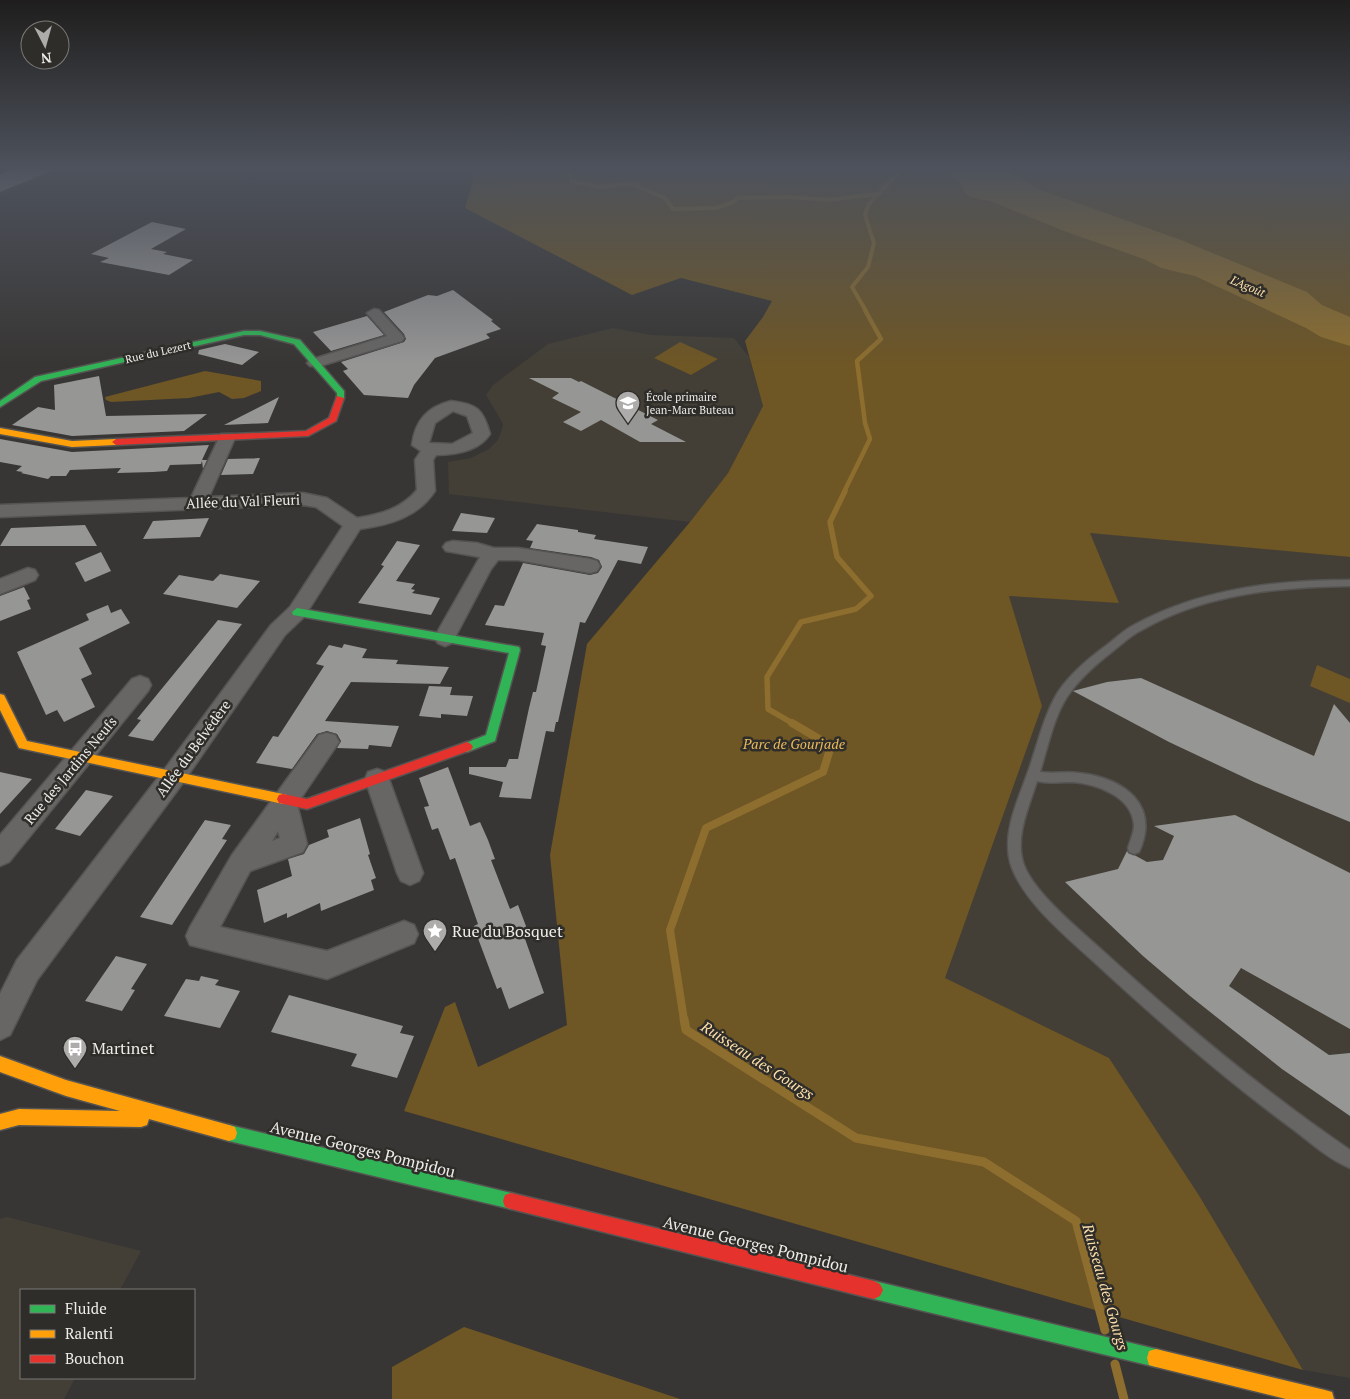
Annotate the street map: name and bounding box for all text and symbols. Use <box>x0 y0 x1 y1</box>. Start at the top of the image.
north arrow <box>20 20 70 70</box>
text: N <box>40 48 53 68</box>
water label: L'Agoût <box>1227 272 1269 300</box>
street label: Rue du Lezert <box>124 338 192 366</box>
school or university icon: École primaire Jean-Marc Buteau <box>615 390 641 424</box>
place label: École primaire Jean-Marc Buteau <box>646 390 734 417</box>
street label: Allée du Val Fleuri <box>186 490 300 512</box>
street label: Allée du Belvédère <box>151 696 235 800</box>
street label: Rue des Jardins Neufs <box>19 712 121 828</box>
park label: Parc de Gourjade <box>742 734 846 753</box>
place icon: Rue du Bosquet <box>422 918 448 952</box>
place label: Rue du Bosquet <box>452 920 563 942</box>
water label: Ruisseau des Gourgs <box>697 1015 818 1104</box>
bus stop icon: Martinet <box>62 1035 88 1069</box>
place label: Martinet <box>92 1037 154 1059</box>
street label: Avenue Georges Pompidou <box>268 1115 458 1183</box>
street label: Avenue Georges Pompidou <box>661 1210 851 1278</box>
water label: Ruisseau des Gourgs <box>1078 1220 1134 1353</box>
legend <box>20 1289 195 1379</box>
text: Fluide <box>65 1298 107 1318</box>
text: Ralenti <box>65 1323 113 1343</box>
text: Bouchon <box>65 1348 124 1368</box>

